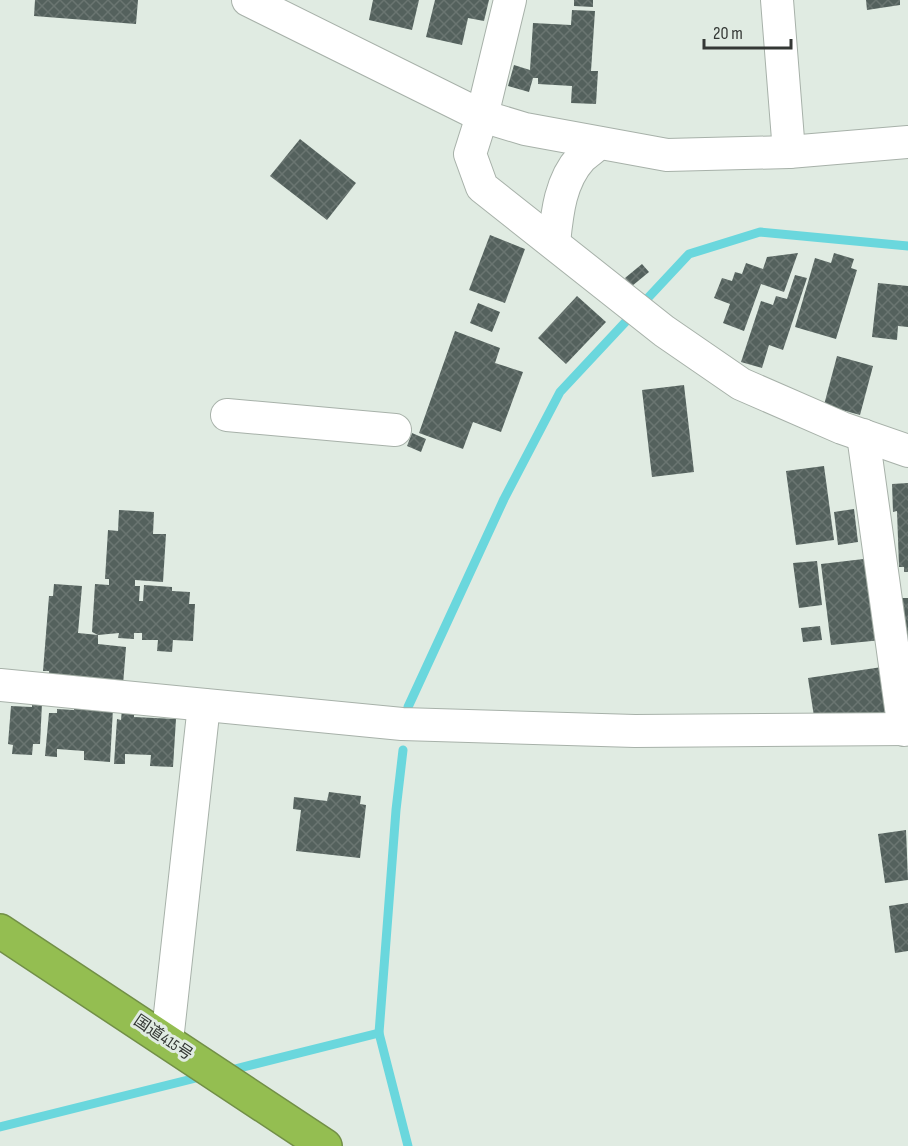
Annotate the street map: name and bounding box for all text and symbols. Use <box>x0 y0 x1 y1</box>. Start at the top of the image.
scale bar <box>704 12 791 50</box>
text: 20 m <box>713 23 743 44</box>
street label: 国道415号 <box>130 1011 196 1065</box>

